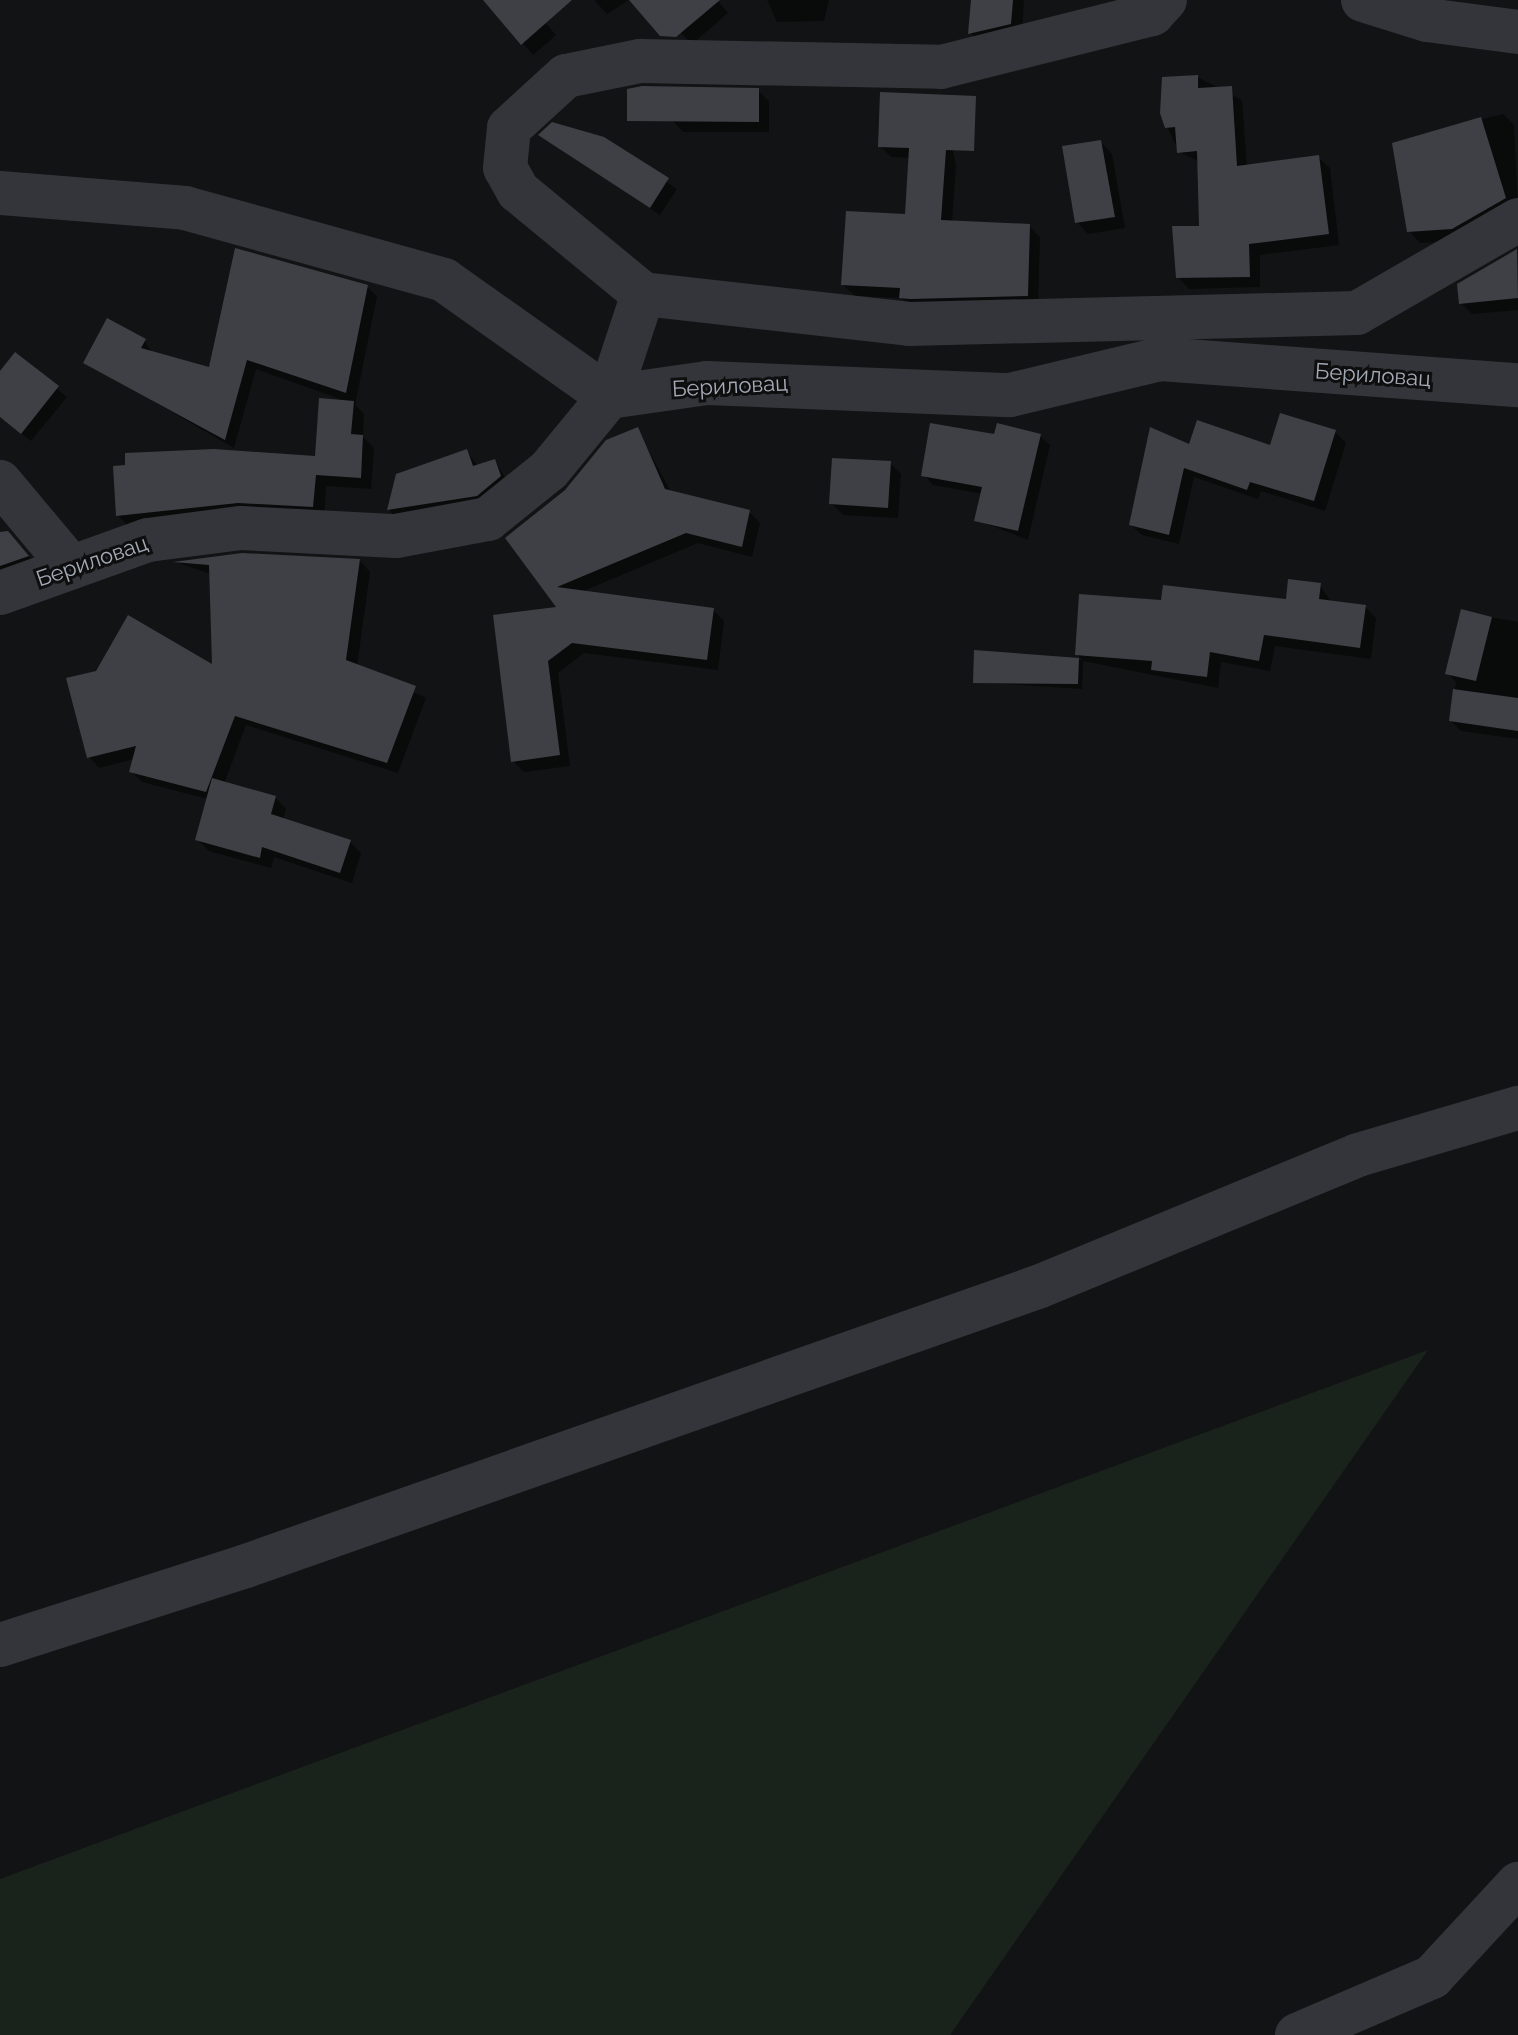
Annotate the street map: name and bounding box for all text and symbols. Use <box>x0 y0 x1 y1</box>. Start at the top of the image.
street label: Бериловац <box>1314 358 1432 392</box>
street label: Бериловац <box>671 370 789 402</box>
street label: Бериловац <box>33 530 151 592</box>

